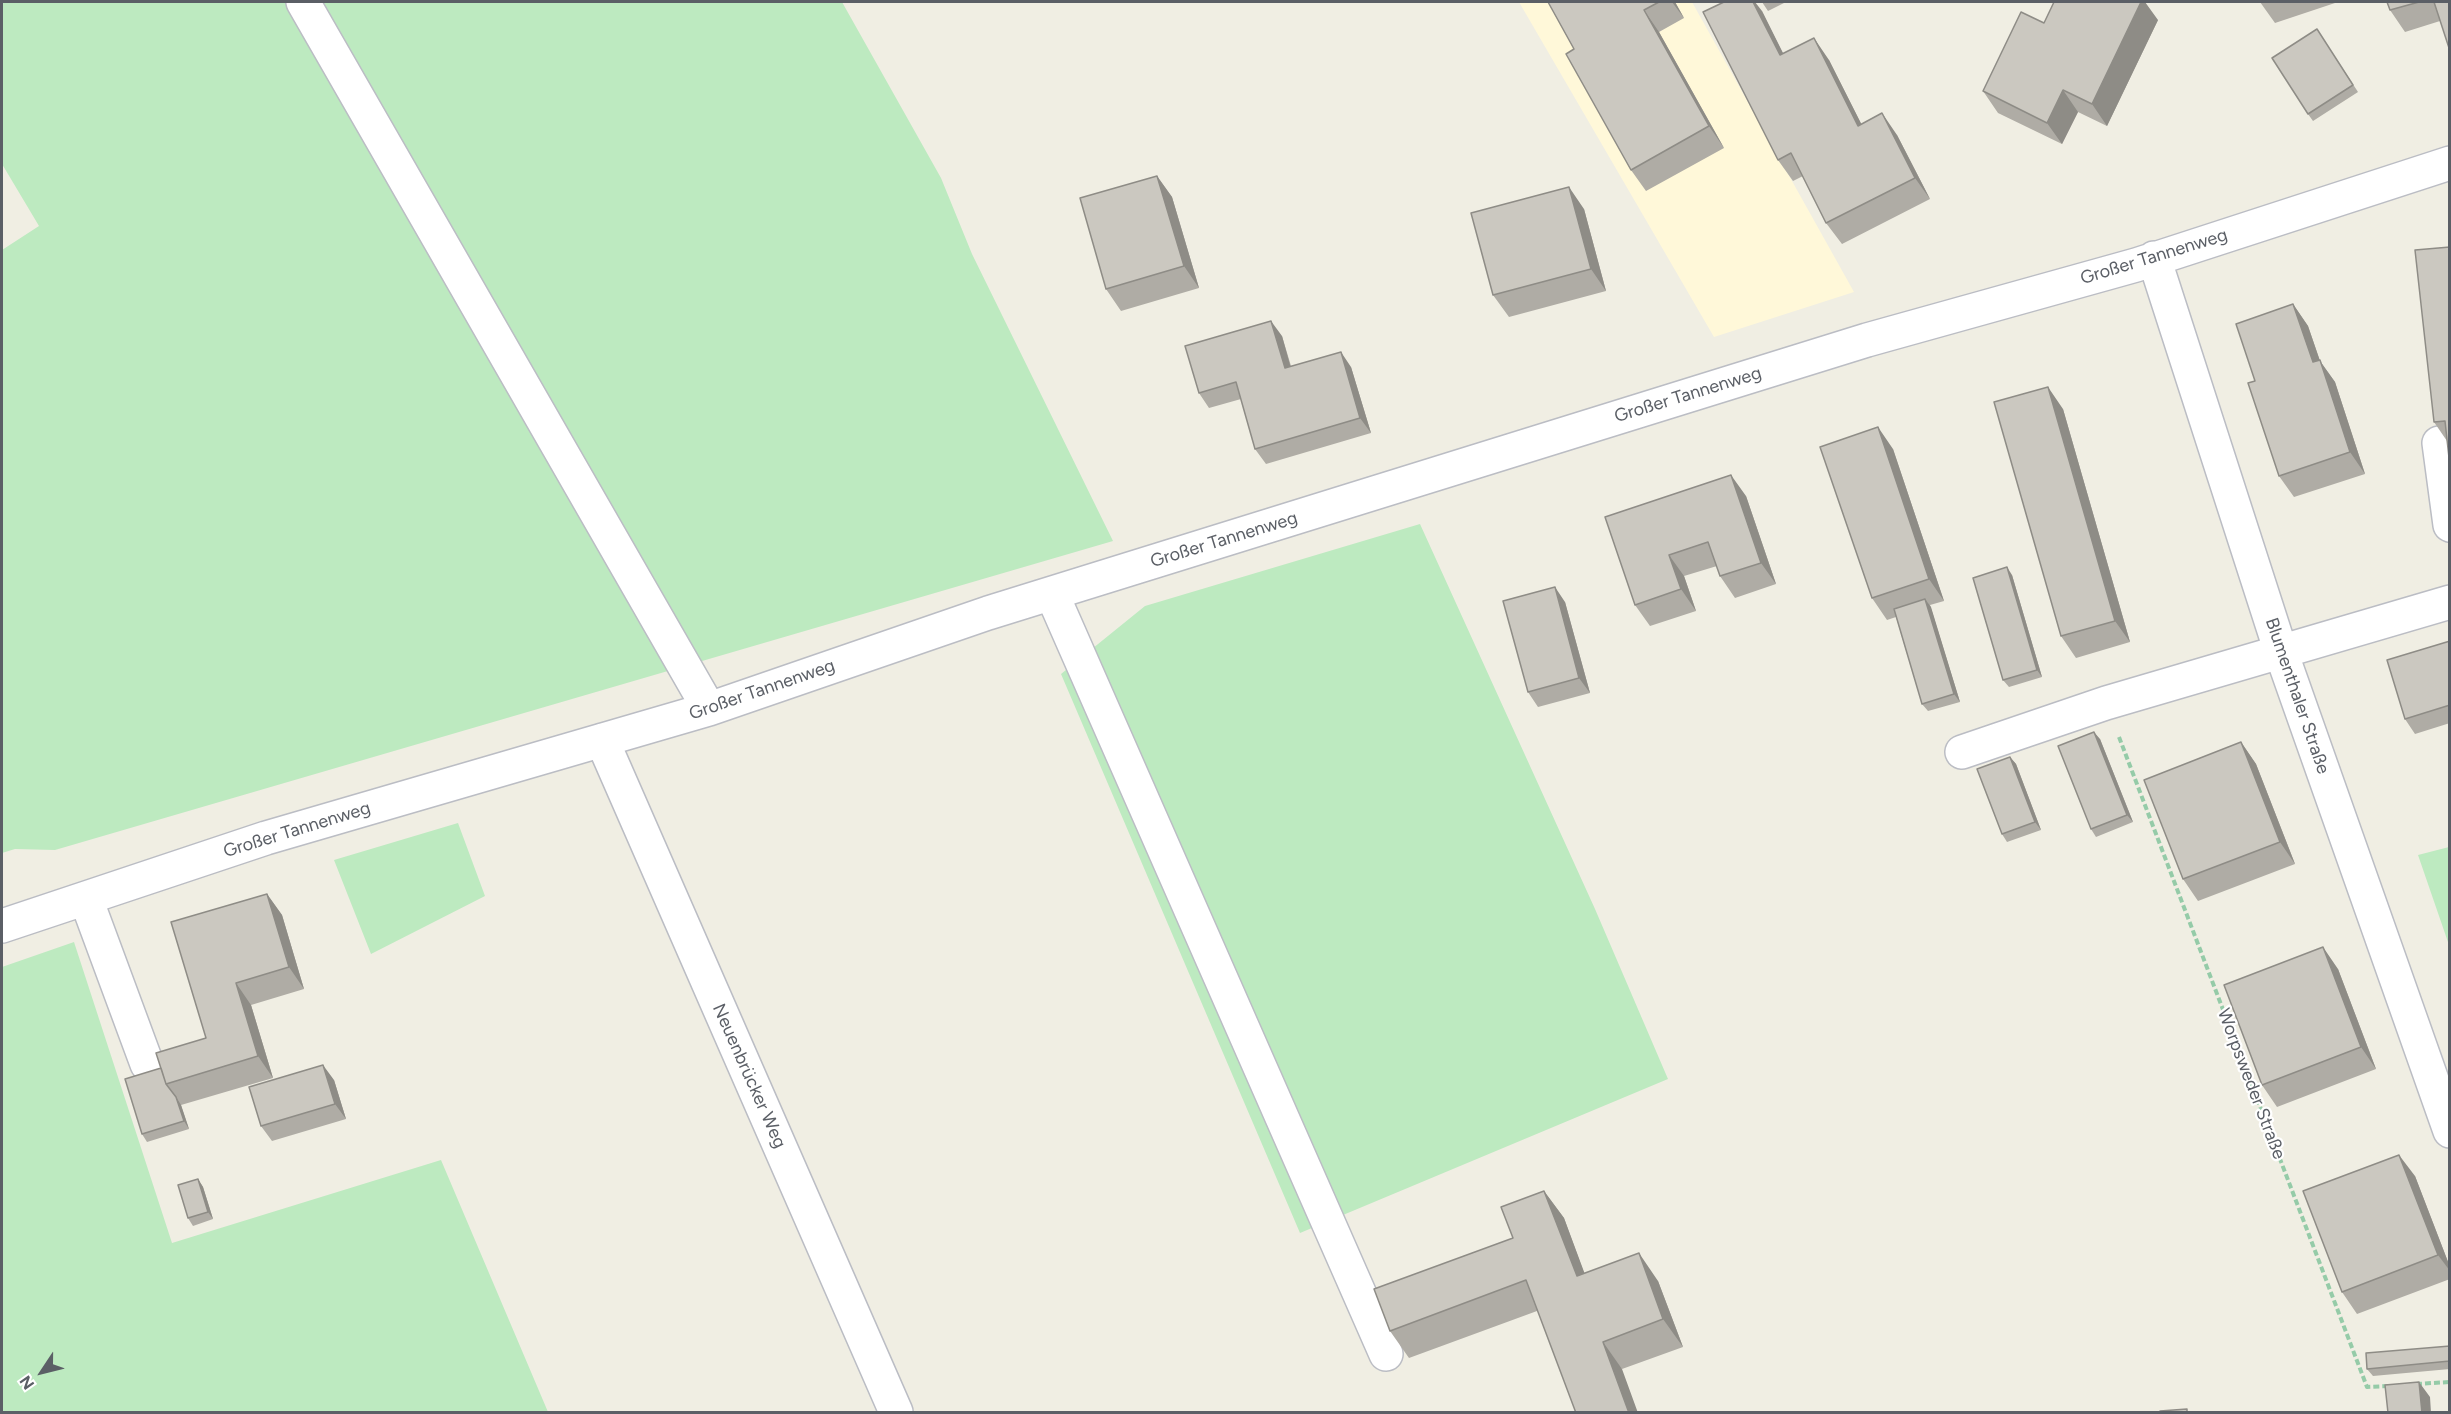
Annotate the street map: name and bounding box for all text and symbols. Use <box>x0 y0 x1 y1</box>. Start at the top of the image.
street label: Großer Tannenweg <box>2078 224 2230 290</box>
street label: Großer Tannenweg <box>1612 362 1764 428</box>
street label: Großer Tannenweg <box>1148 507 1300 573</box>
street label: Blumenthaler Straße <box>2260 615 2334 777</box>
street label: Großer Tannenweg <box>686 655 838 725</box>
street label: Großer Tannenweg <box>221 797 373 863</box>
street label: Neuenbrücker Weg <box>707 1000 791 1152</box>
street label: Worpsweder Straße <box>2212 1006 2290 1162</box>
north arrow <box>12 1342 72 1402</box>
text: N <box>16 1372 38 1393</box>

